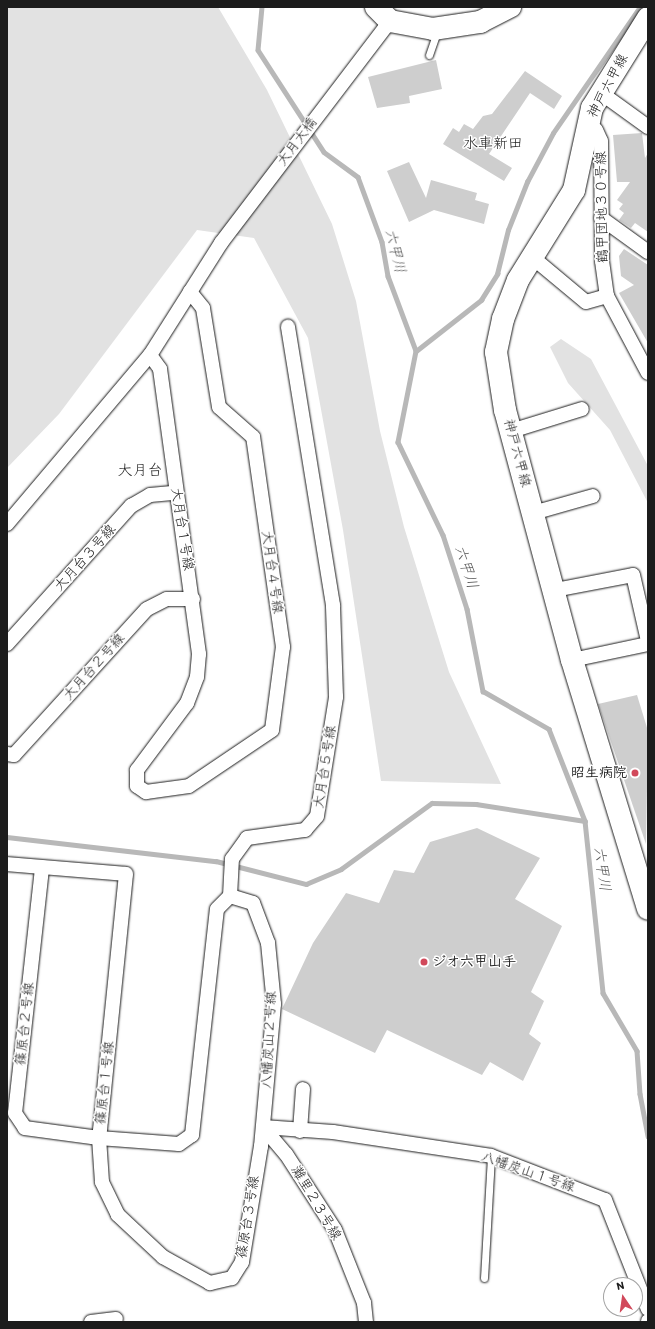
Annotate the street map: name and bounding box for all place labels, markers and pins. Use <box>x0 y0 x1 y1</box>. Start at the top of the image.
place label: 昭生病院 <box>571 765 627 781</box>
marker: 昭生病院 <box>630 768 640 778</box>
place label: ジオ六甲山手 <box>432 954 516 970</box>
marker: ジオ六甲山手 <box>419 957 429 967</box>

